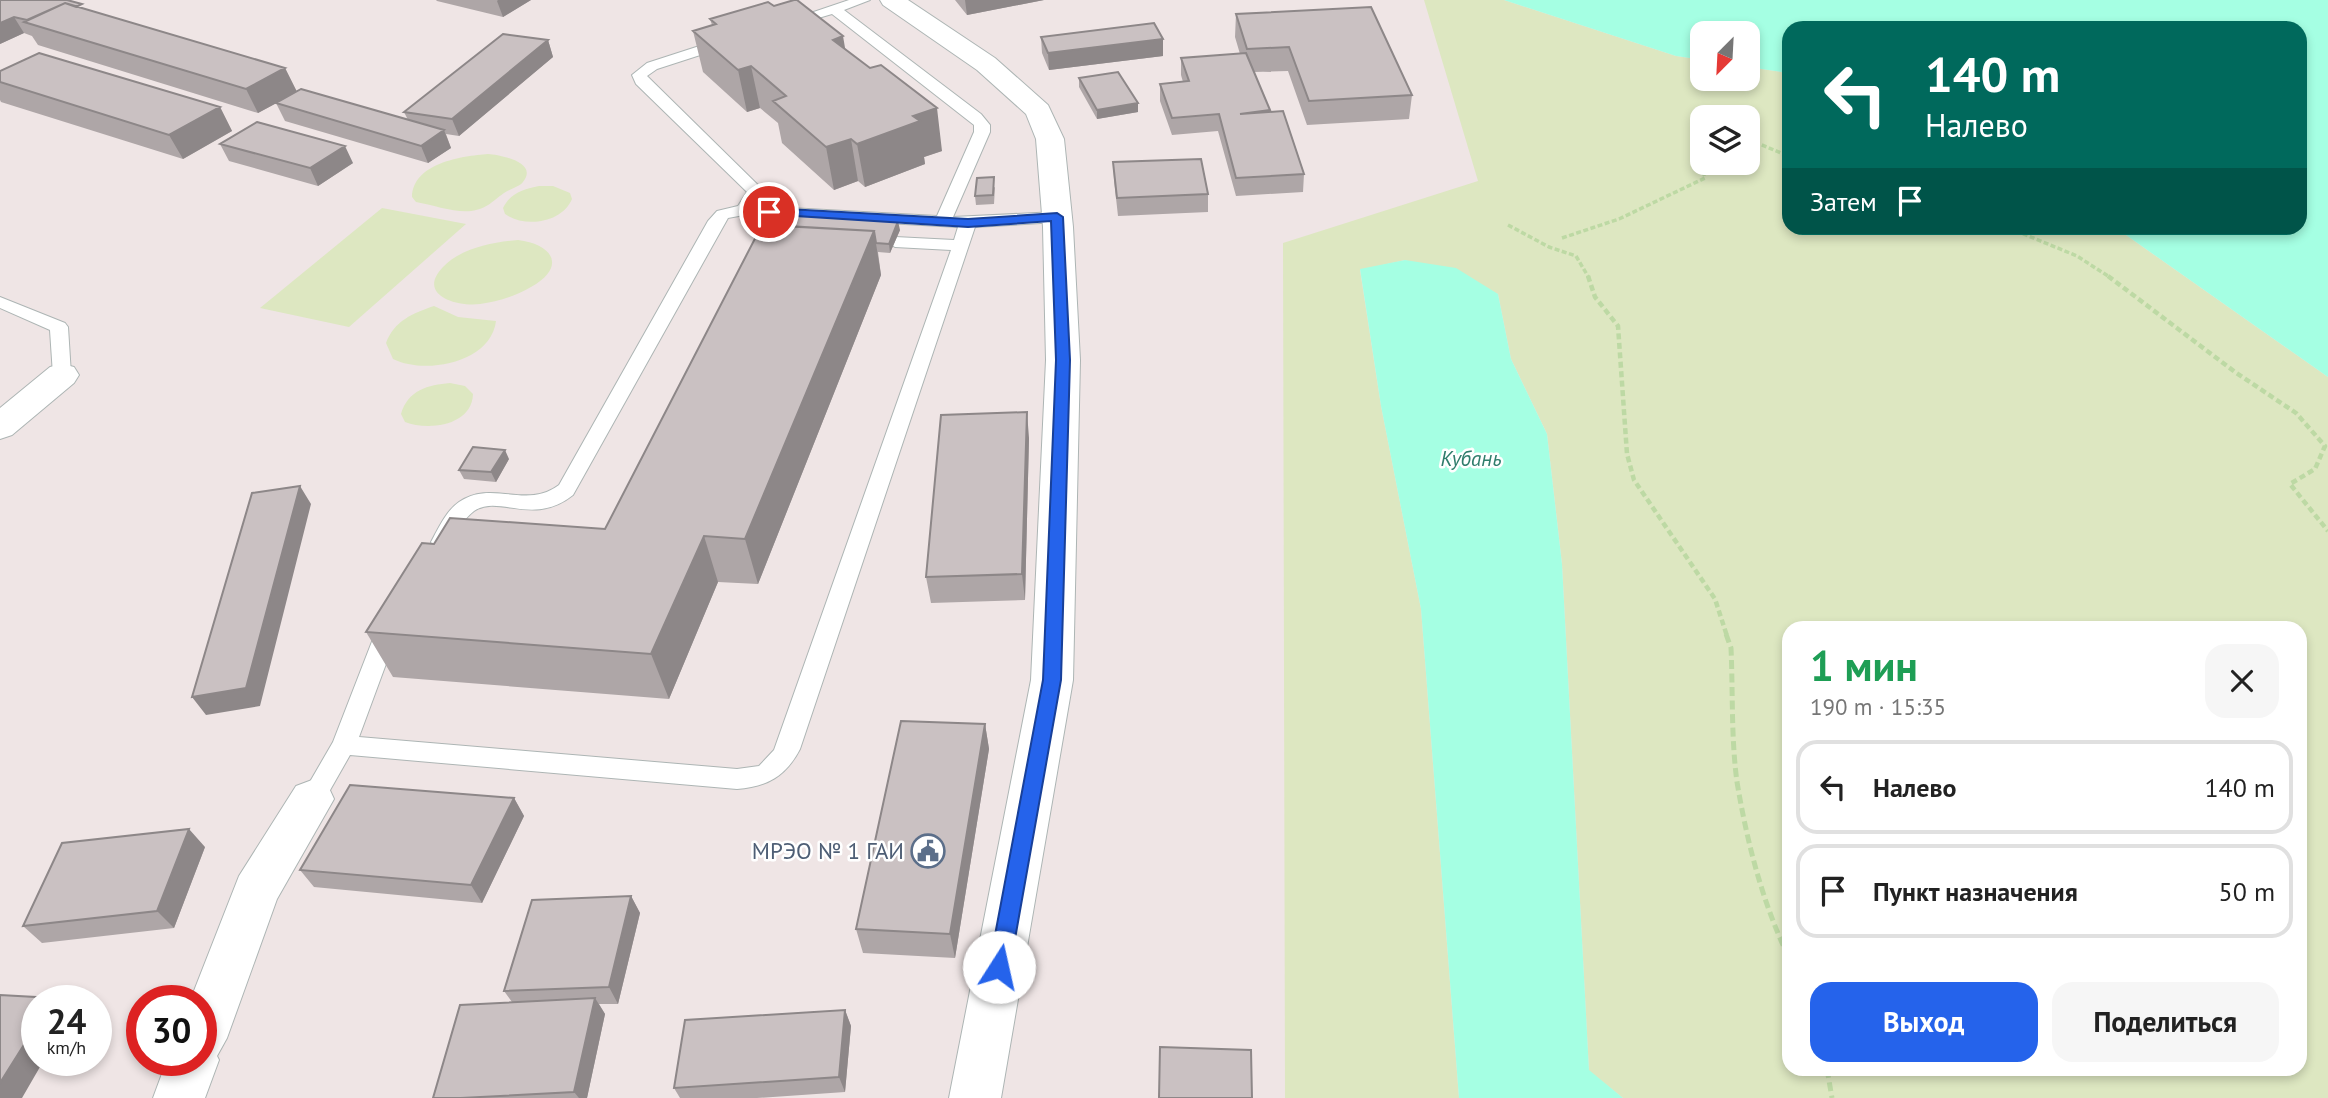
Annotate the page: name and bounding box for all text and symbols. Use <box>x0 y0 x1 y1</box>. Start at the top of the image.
north arrow <box>1690 21 1760 91</box>
map controls <box>1690 21 1760 175</box>
text: 140 m <box>1925 42 2060 106</box>
icon: left <box>1810 49 1901 140</box>
text: Налево <box>1925 104 2028 146</box>
button: layers <box>1690 105 1760 175</box>
pin <box>739 182 799 242</box>
icon: arrive <box>1891 182 1929 220</box>
text: Затем <box>1810 185 1877 218</box>
icon: arrive <box>750 193 788 231</box>
water label: Кубань <box>1440 445 1502 472</box>
text: 1 мин <box>1810 638 1918 693</box>
button: close <box>2205 644 2279 718</box>
text: 190 m · 15:35 <box>1810 692 1946 721</box>
icon: left <box>1814 768 1852 806</box>
text: Налево <box>1873 771 1957 804</box>
text: 140 m <box>2204 771 2275 804</box>
public building icon: МРЭО № 1 ГАИ <box>909 832 947 870</box>
place label: МРЭО № 1 ГАИ <box>752 836 904 865</box>
icon: arrive <box>1814 872 1852 910</box>
text: Пункт назначения <box>1873 875 2078 908</box>
text: 50 m <box>2219 875 2275 908</box>
position arrow <box>962 930 1036 1004</box>
button: Выход <box>1810 982 2038 1062</box>
button: Поделиться <box>2052 982 2279 1062</box>
speed limit sign: 30 <box>126 985 217 1076</box>
text: 24 <box>47 998 86 1044</box>
text: km/h <box>47 1036 86 1059</box>

